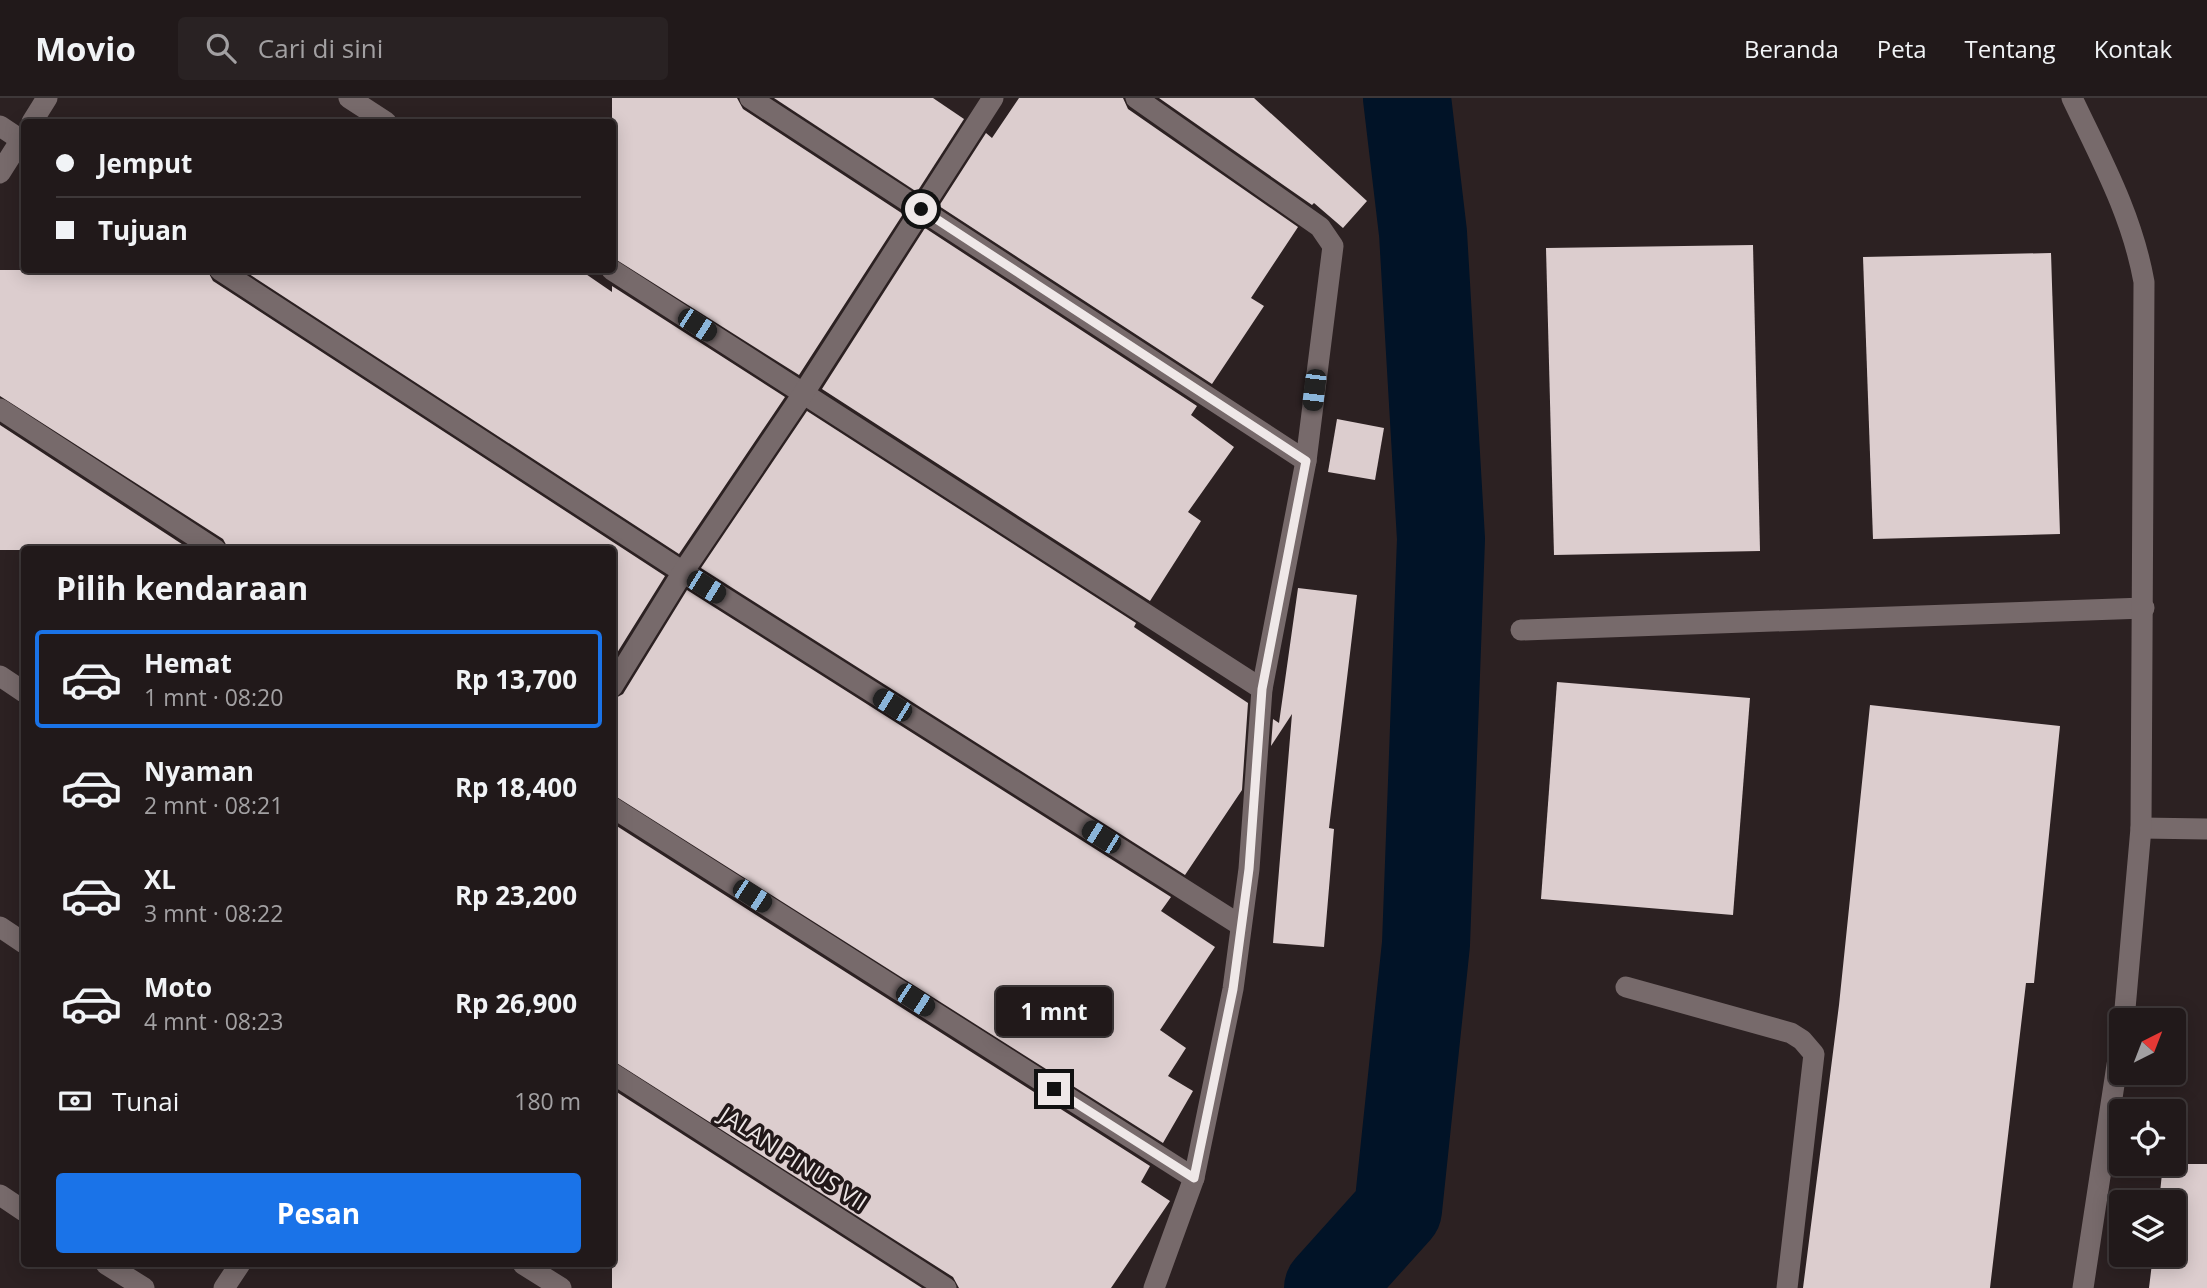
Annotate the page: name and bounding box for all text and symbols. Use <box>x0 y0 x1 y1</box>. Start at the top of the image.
search box <box>178 17 668 80</box>
text: Movio <box>35 26 136 71</box>
icon: search <box>202 29 240 67</box>
text: Cari di sini <box>258 30 383 66</box>
text: Beranda <box>1744 32 1839 65</box>
text: Peta <box>1877 32 1927 65</box>
text: Tentang <box>1965 32 2056 65</box>
text: Kontak <box>2094 32 2172 65</box>
text: Jemput <box>98 145 192 181</box>
route start <box>905 193 937 225</box>
text: Tujuan <box>98 212 188 248</box>
car <box>674 305 721 345</box>
car <box>1302 368 1327 412</box>
text: Pilih kendaraan <box>56 566 308 609</box>
car <box>683 567 730 607</box>
text: Hemat <box>144 645 232 681</box>
icon: car <box>60 648 123 711</box>
text: Rp 13,700 <box>455 661 577 697</box>
text: 1 mnt · 08:20 <box>144 681 283 713</box>
car <box>869 685 916 725</box>
text: Nyaman <box>144 753 254 789</box>
icon: car <box>60 756 123 819</box>
text: Rp 18,400 <box>455 769 577 805</box>
text: 2 mnt · 08:21 <box>144 789 283 821</box>
car <box>1078 817 1125 857</box>
text: XL <box>144 861 176 897</box>
icon: car <box>60 864 123 927</box>
car <box>729 876 776 916</box>
text: Rp 23,200 <box>455 877 577 913</box>
text: 3 mnt · 08:22 <box>144 897 283 929</box>
text: Moto <box>144 969 212 1005</box>
icon: car <box>60 972 123 1035</box>
car <box>892 980 939 1020</box>
text: Rp 26,900 <box>455 985 577 1021</box>
callout: 1 mnt <box>996 988 1112 1037</box>
text: 1 mnt <box>1021 995 1087 1027</box>
text: 4 mnt · 08:23 <box>144 1005 283 1037</box>
north arrow <box>2109 1008 2186 1085</box>
map controls <box>2109 1008 2186 1267</box>
route end <box>1038 1073 1070 1105</box>
icon: cash <box>56 1082 94 1120</box>
text: Tunai <box>112 1083 179 1119</box>
text: 180 m <box>514 1085 581 1117</box>
street label: JALAN PINUS VII <box>712 1097 874 1218</box>
button: locate <box>2109 1099 2186 1176</box>
button: Pesan <box>56 1173 581 1253</box>
button: layers <box>2109 1190 2186 1267</box>

